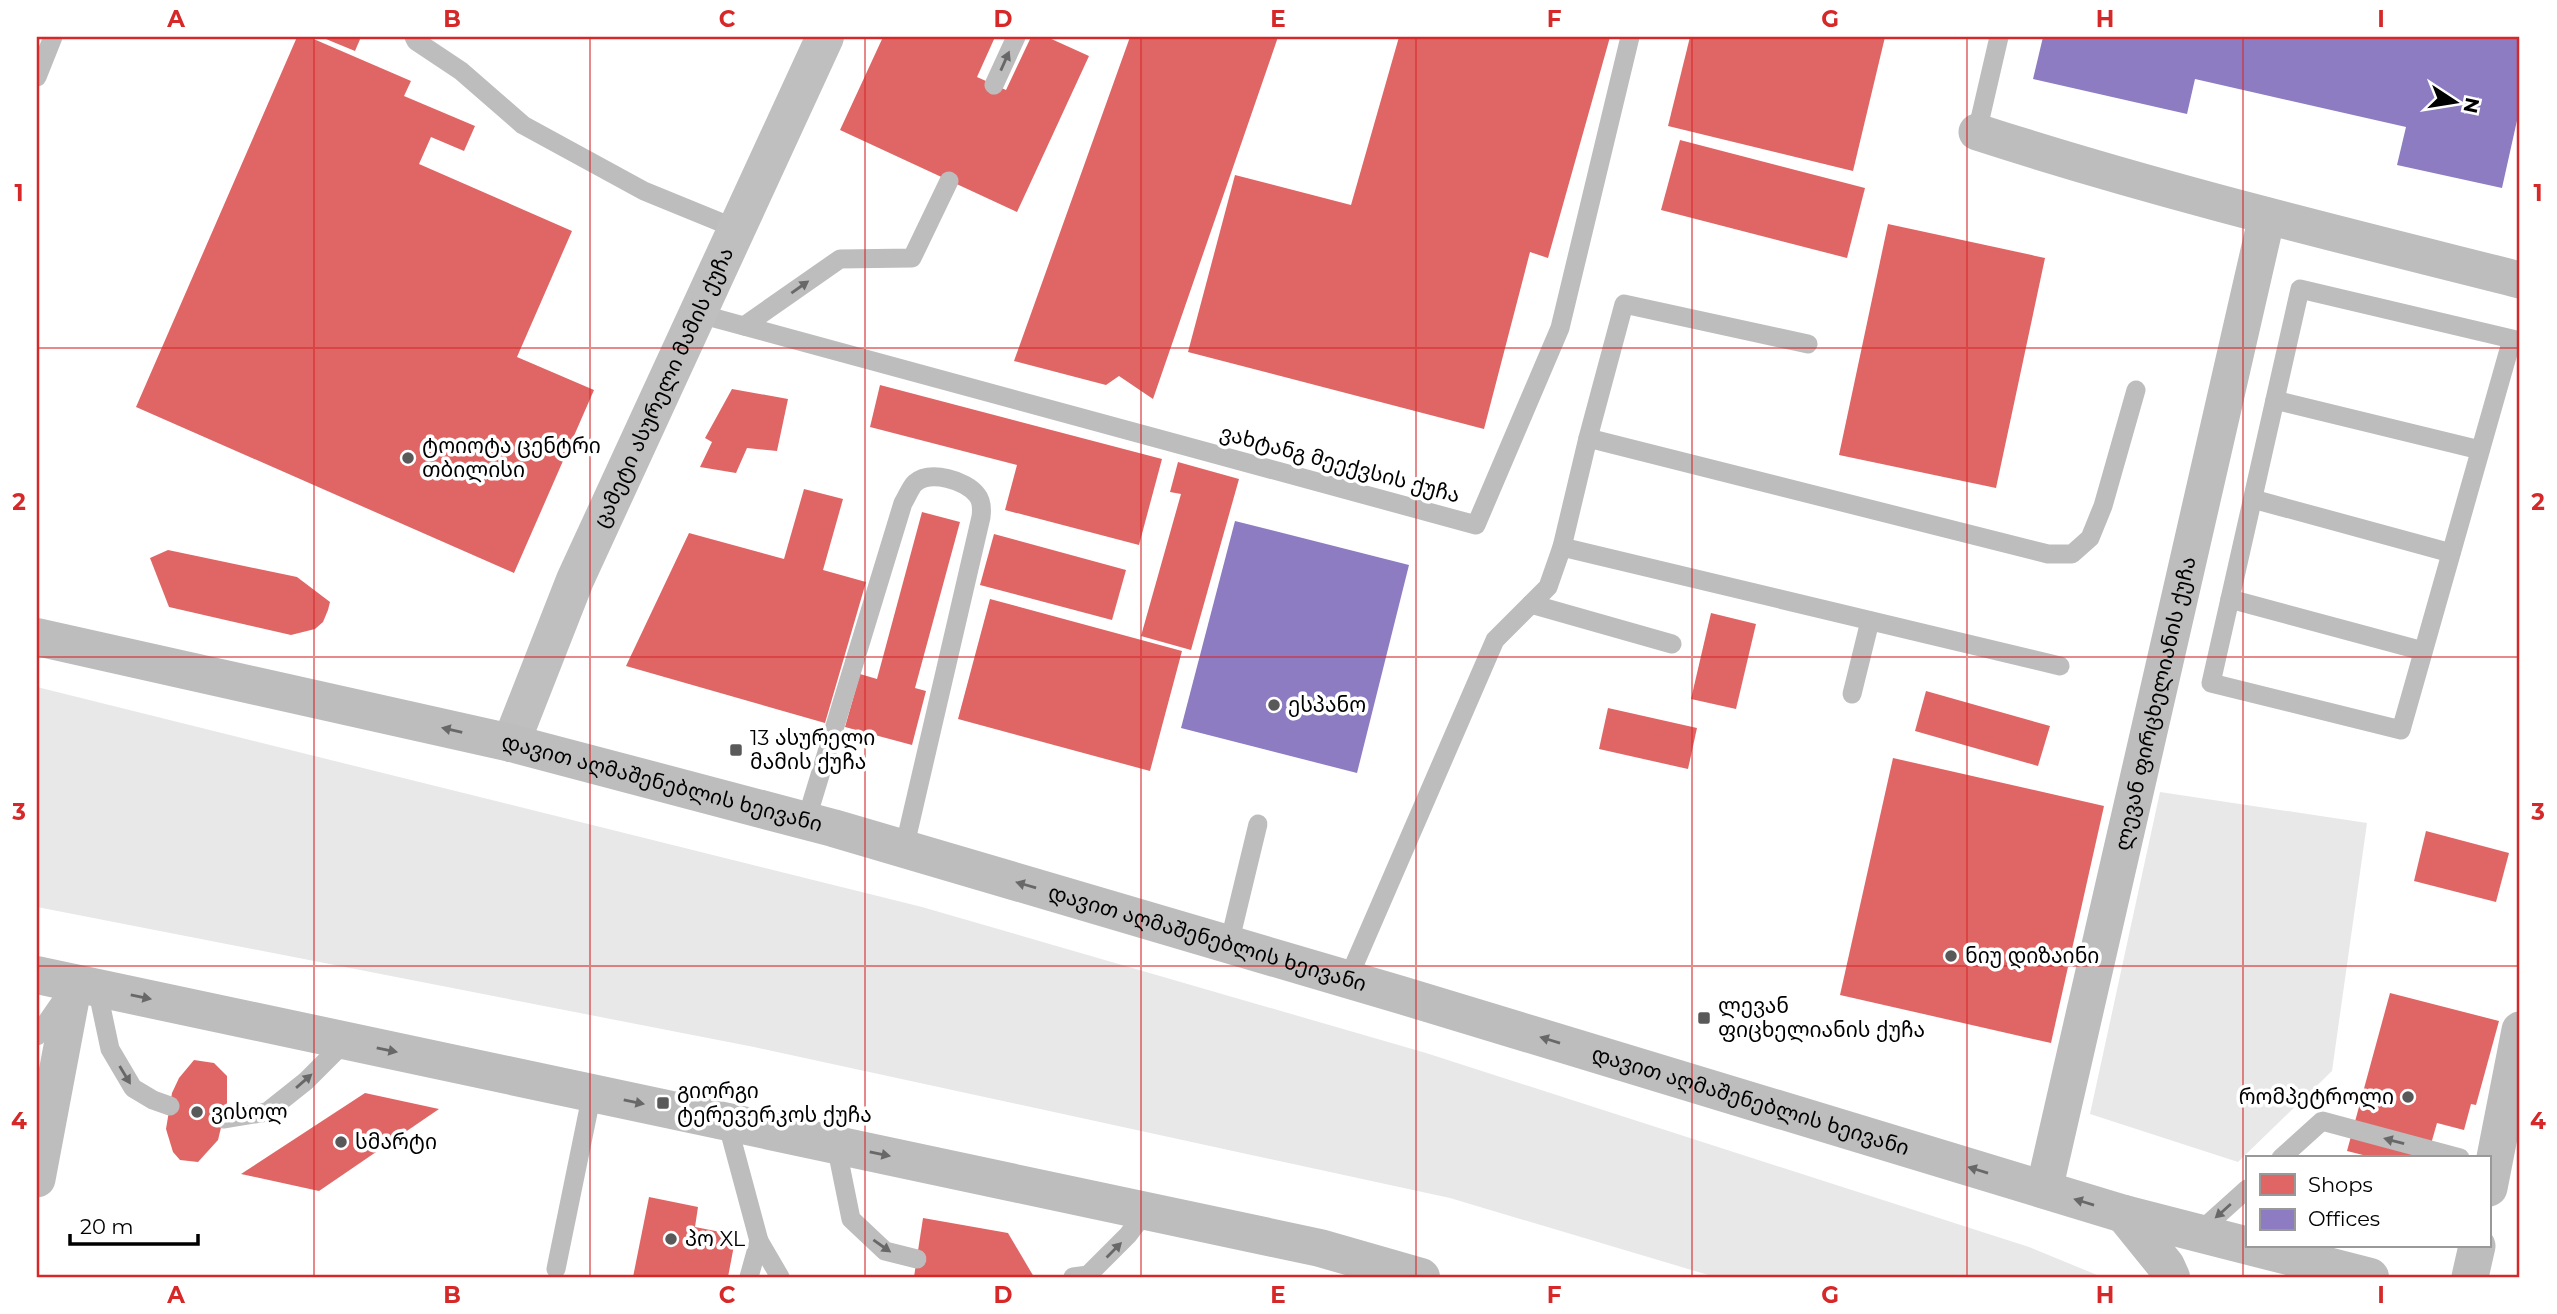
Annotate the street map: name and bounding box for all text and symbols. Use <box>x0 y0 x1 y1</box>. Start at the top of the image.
text: A <box>166 5 185 33</box>
text: B <box>443 5 461 33</box>
text: C <box>719 5 736 33</box>
text: D <box>994 5 1013 33</box>
text: E <box>1270 5 1286 33</box>
text: F <box>1547 5 1562 33</box>
text: G <box>1821 5 1839 33</box>
text: H <box>2096 5 2114 33</box>
text: I <box>2377 5 2385 33</box>
one-way arrow <box>999 51 1011 71</box>
north arrow <box>2420 66 2490 136</box>
text: N <box>2458 96 2484 115</box>
text: 1 <box>14 179 24 207</box>
text: 1 <box>2533 179 2543 207</box>
street label: ცამეტი ასურელი მამის ქუჩა <box>588 243 738 531</box>
one-way arrow <box>791 280 809 294</box>
street label: ვახტანგ მეექვსის ქუჩა <box>1218 419 1463 508</box>
place label: ტოიოტა ცენტრი თბილისი <box>422 433 601 483</box>
marker: ტოიოტა ცენტრი თბილისი <box>400 450 416 466</box>
text: 2 <box>12 488 26 516</box>
text: 2 <box>2531 488 2545 516</box>
street label: ლევან ფირცხელიანის ქუჩა <box>2109 554 2201 853</box>
place label: ესპანო <box>1288 692 1366 717</box>
marker: ესპანო <box>1266 697 1282 713</box>
one-way arrow <box>441 724 463 735</box>
place label: 13 ასურელი მამის ქუჩა <box>750 725 875 774</box>
street label: დავით აღმაშენებლის ხეივანი <box>499 728 825 837</box>
marker: 13 ასურელი მამის ქუჩა <box>728 742 744 758</box>
text: 3 <box>11 798 26 826</box>
text: 3 <box>2530 798 2545 826</box>
one-way arrow <box>1016 879 1037 889</box>
street label: დავით აღმაშენებლის ხეივანი <box>1045 879 1370 996</box>
place label: ნიუ დიზაინი <box>1965 943 2099 969</box>
marker: ნიუ დიზაინი <box>1943 948 1959 964</box>
one-way arrow <box>130 992 152 1003</box>
place label: ლევან ფიცხელიანის ქუჩა <box>1718 993 1925 1043</box>
marker: ლევან ფიცხელიანის ქუჩა <box>1696 1010 1712 1026</box>
one-way arrow <box>1539 1034 1560 1045</box>
street label: დავით აღმაშენებლის ხეივანი <box>1589 1041 1912 1160</box>
one-way arrow <box>376 1044 398 1055</box>
one-way arrow <box>119 1065 132 1084</box>
one-way arrow <box>295 1073 313 1089</box>
place label: გიორგი ტერევერკოს ქუჩა <box>677 1078 872 1127</box>
place label: რომპეტროლი <box>2239 1084 2394 1110</box>
marker: რომპეტროლი <box>2400 1089 2416 1105</box>
marker: გიორგი ტერევერკოს ქუჩა <box>655 1095 671 1111</box>
one-way arrow <box>623 1096 645 1107</box>
place label: ვისოლ <box>211 1099 288 1125</box>
marker: ვისოლ <box>189 1104 205 1120</box>
text: 4 <box>11 1107 27 1135</box>
text: 4 <box>2530 1107 2546 1135</box>
place label: სმარტი <box>355 1129 437 1154</box>
marker: სმარტი <box>333 1134 349 1150</box>
one-way arrow <box>2383 1135 2405 1146</box>
one-way arrow <box>869 1149 891 1160</box>
legend <box>2246 1156 2490 1248</box>
one-way arrow <box>1968 1165 1989 1175</box>
text: Shops <box>2308 1172 2373 1197</box>
one-way arrow <box>2073 1197 2094 1207</box>
scale bar <box>70 1202 198 1246</box>
one-way arrow <box>2214 1203 2232 1219</box>
text: Offices <box>2308 1206 2380 1231</box>
text: 20 m <box>80 1214 134 1239</box>
place label: პო XL <box>685 1226 746 1251</box>
marker: პო XL <box>663 1231 679 1247</box>
one-way arrow <box>873 1239 891 1253</box>
one-way arrow <box>1105 1241 1122 1258</box>
text: A <box>166 1281 185 1309</box>
text: B <box>443 1281 461 1309</box>
text: C <box>719 1281 736 1309</box>
text: D <box>994 1281 1013 1309</box>
text: E <box>1270 1281 1286 1309</box>
text: F <box>1547 1281 1562 1309</box>
text: G <box>1821 1281 1839 1309</box>
text: H <box>2096 1281 2114 1309</box>
text: I <box>2377 1281 2385 1309</box>

